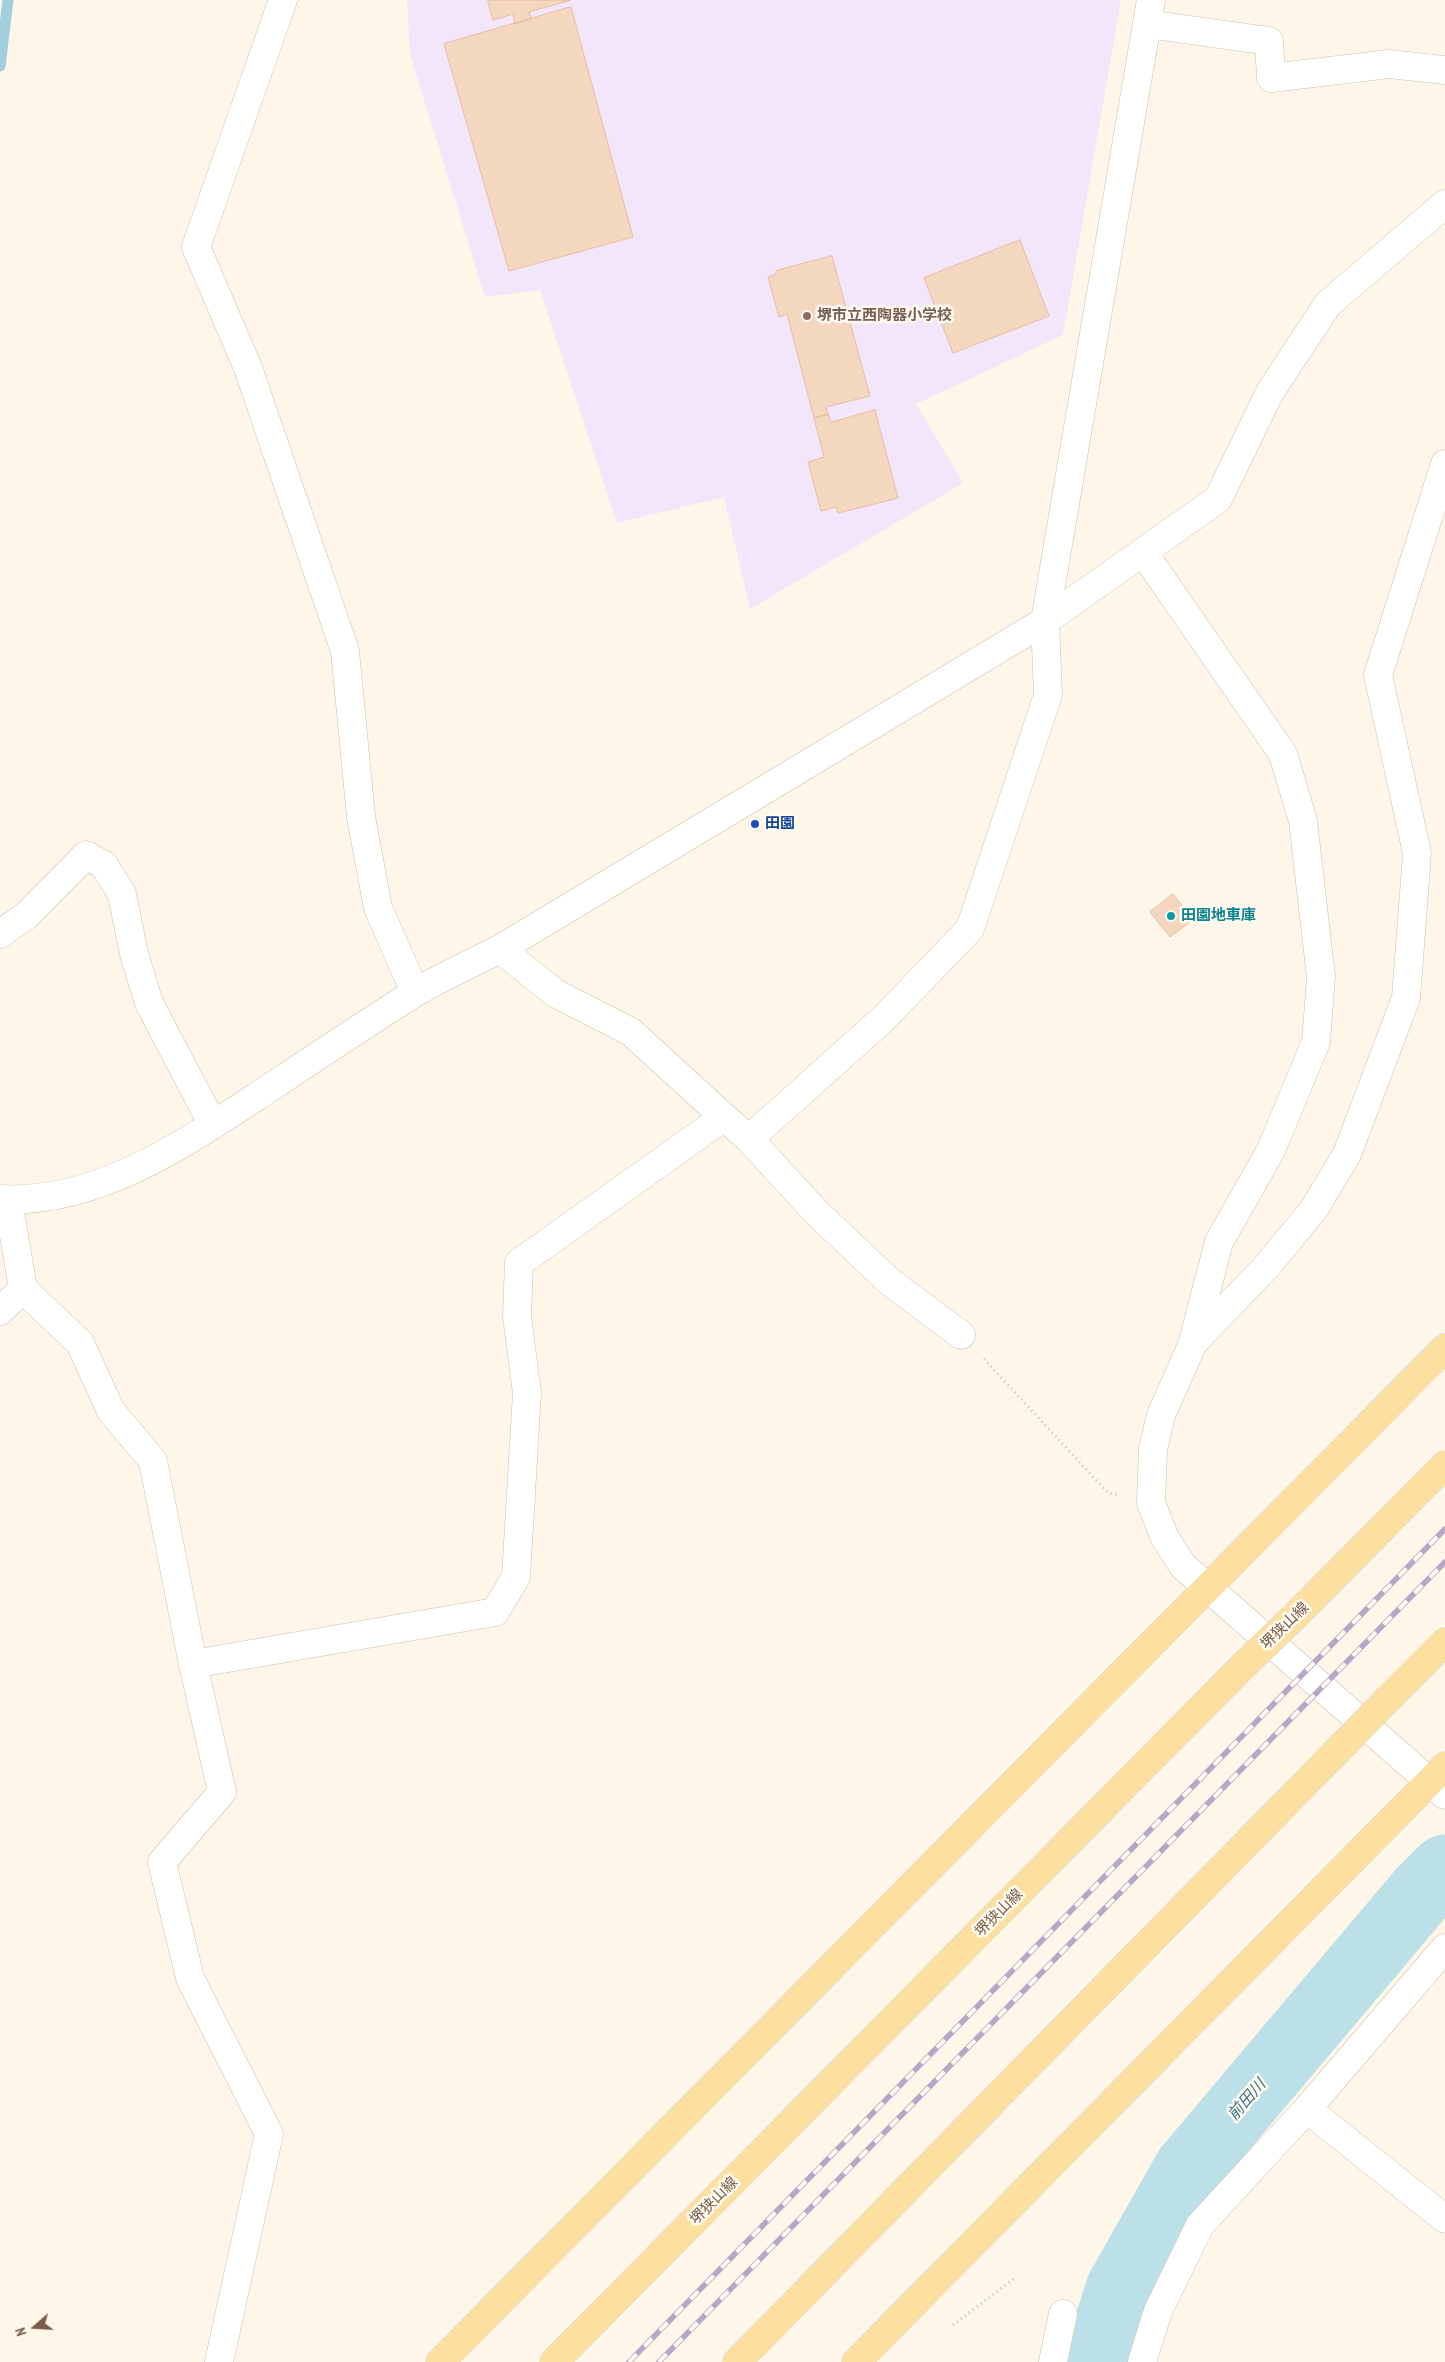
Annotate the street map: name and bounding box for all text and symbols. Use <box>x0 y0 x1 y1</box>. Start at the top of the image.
place label: 堺市立西陶器小学校 <box>817 307 952 325</box>
marker: 堺市立西陶器小学校 <box>801 310 813 322</box>
place label: 田園 <box>765 815 795 833</box>
marker: 田園 <box>749 818 761 830</box>
place label: 田園地車庫 <box>1181 907 1256 925</box>
marker: 田園地車庫 <box>1165 910 1177 922</box>
street label: 堺狭山線 <box>1257 1599 1313 1653</box>
street label: 堺狭山線 <box>971 1885 1027 1941</box>
water label: 前田川 <box>1224 2076 1270 2124</box>
street label: 堺狭山線 <box>686 2173 742 2229</box>
north arrow <box>10 2302 60 2352</box>
text: N <box>11 2325 31 2338</box>

